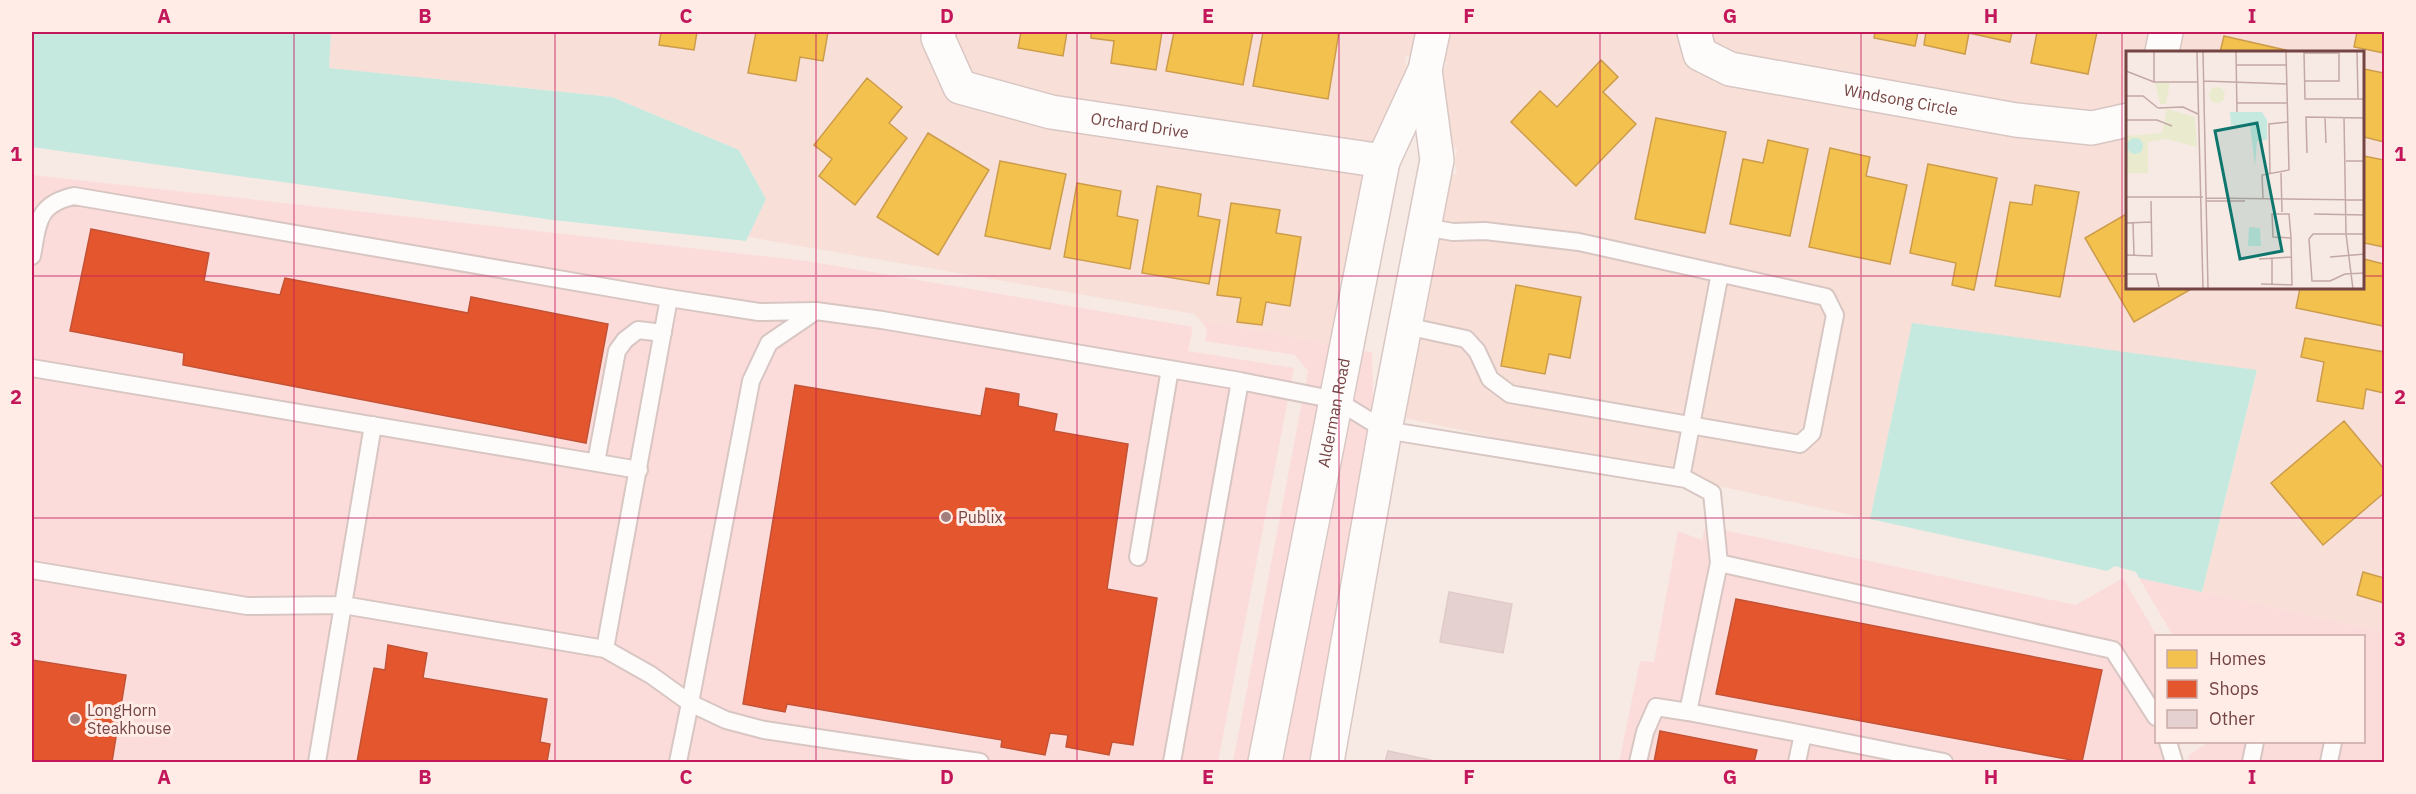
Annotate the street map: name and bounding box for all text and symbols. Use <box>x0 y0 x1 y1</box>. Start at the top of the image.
text: A <box>157 2 171 29</box>
text: B <box>418 2 432 29</box>
text: C <box>679 2 693 29</box>
text: D <box>940 2 954 29</box>
text: E <box>1202 2 1214 29</box>
text: F <box>1463 2 1475 29</box>
text: G <box>1723 2 1737 29</box>
text: H <box>1984 2 1998 29</box>
text: I <box>2248 2 2256 29</box>
inset map <box>2126 51 2365 290</box>
street label: Windsong Circle <box>1842 79 1960 120</box>
street label: Orchard Drive <box>1090 108 1190 142</box>
text: 1 <box>10 140 22 167</box>
text: 1 <box>2394 140 2406 167</box>
street label: Alderman Road <box>1313 356 1354 469</box>
text: 2 <box>10 383 22 410</box>
text: 2 <box>2394 383 2406 410</box>
place label: Publix <box>958 507 1003 527</box>
marker: Publix <box>939 510 953 524</box>
text: 3 <box>10 625 22 652</box>
text: 3 <box>2394 625 2406 652</box>
legend <box>2155 635 2365 743</box>
text: Homes <box>2209 647 2266 670</box>
text: Shops <box>2209 677 2259 700</box>
place label: LongHorn Steakhouse <box>87 700 172 738</box>
text: Other <box>2209 707 2255 730</box>
marker: LongHorn Steakhouse <box>68 712 82 726</box>
text: A <box>157 763 171 790</box>
text: B <box>418 763 432 790</box>
text: C <box>679 763 693 790</box>
text: D <box>940 763 954 790</box>
text: E <box>1202 763 1214 790</box>
text: F <box>1463 763 1475 790</box>
text: G <box>1723 763 1737 790</box>
text: H <box>1984 763 1998 790</box>
text: I <box>2248 763 2256 790</box>

